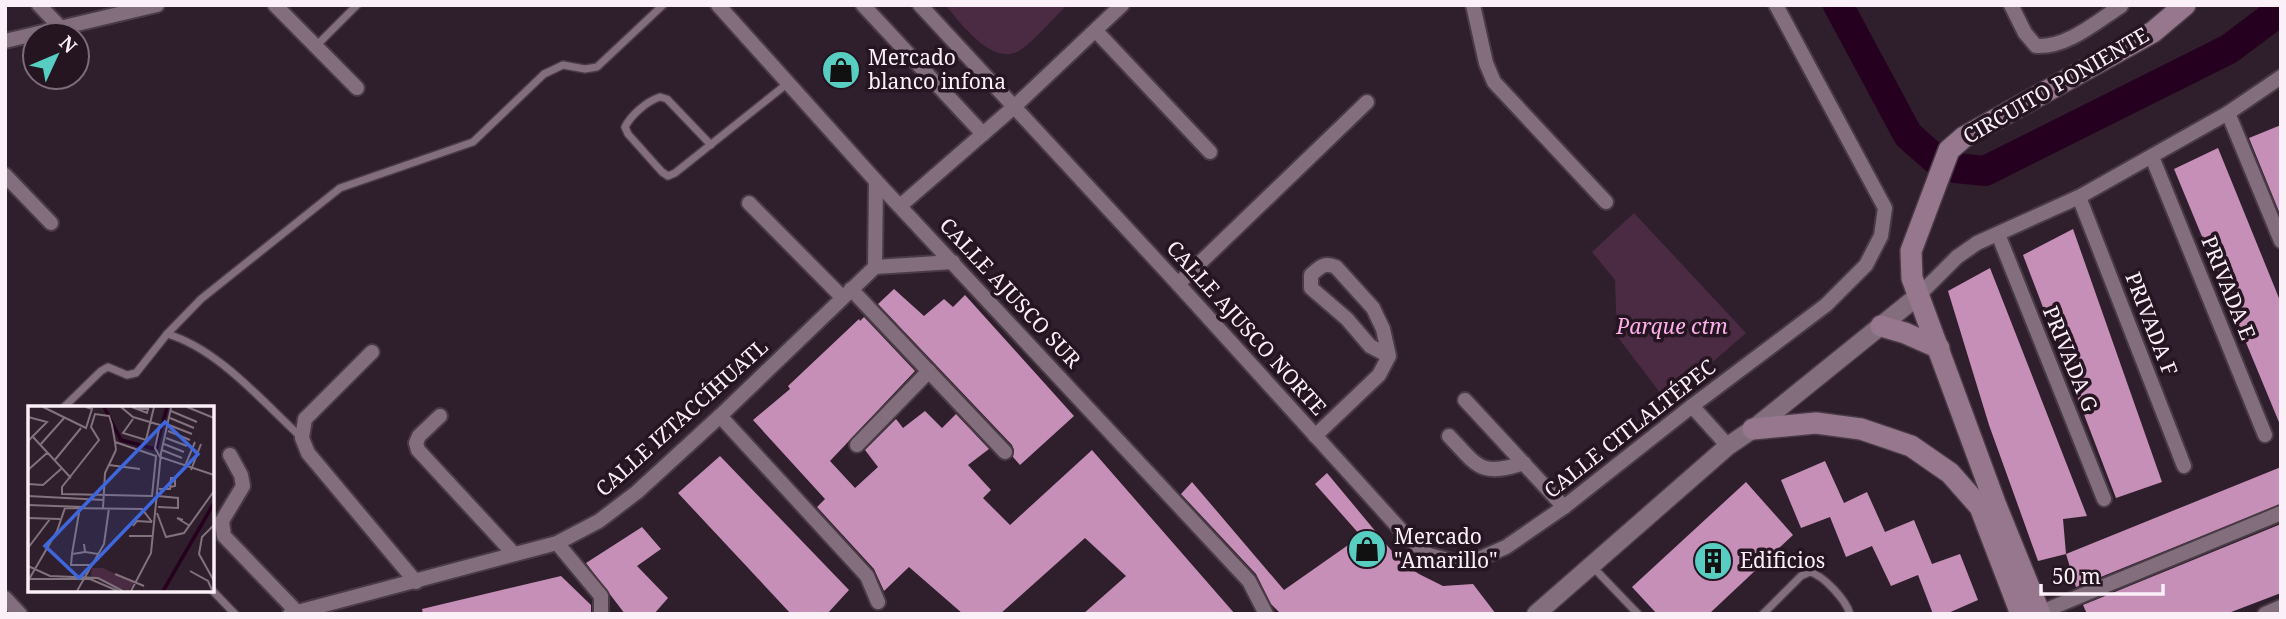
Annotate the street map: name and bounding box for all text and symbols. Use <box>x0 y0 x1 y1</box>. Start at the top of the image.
street label: CIRCUITO PONIENTE <box>1957 20 2154 150</box>
north arrow <box>21 21 91 91</box>
text: N <box>54 30 83 59</box>
place label: Mercado blanco infona <box>868 43 1006 95</box>
shop icon: Mercado blanco infona <box>820 49 862 91</box>
street label: CALLE AJUSCO SUR <box>934 211 1088 373</box>
street label: PRIVADA E <box>2195 232 2262 344</box>
street label: CALLE AJUSCO NORTE <box>1161 234 1333 421</box>
street label: PRIVADA F <box>2119 268 2185 380</box>
street label: PRIVADA G <box>2037 302 2105 416</box>
park label: Parque ctm <box>1615 312 1728 340</box>
street label: CALLE IZTACCÍHUATL <box>589 332 774 502</box>
street label: CALLE CITLALTÉPEC <box>1538 352 1721 504</box>
inset map <box>28 406 214 591</box>
place label: Mercado "Amarillo" <box>1394 522 1498 574</box>
shop icon: Mercado "Amarillo" <box>1346 528 1388 570</box>
building icon: Edificios <box>1692 540 1734 582</box>
place label: Edificios <box>1740 546 1825 574</box>
scale bar <box>2041 552 2164 596</box>
text: 50 m <box>2052 562 2101 590</box>

